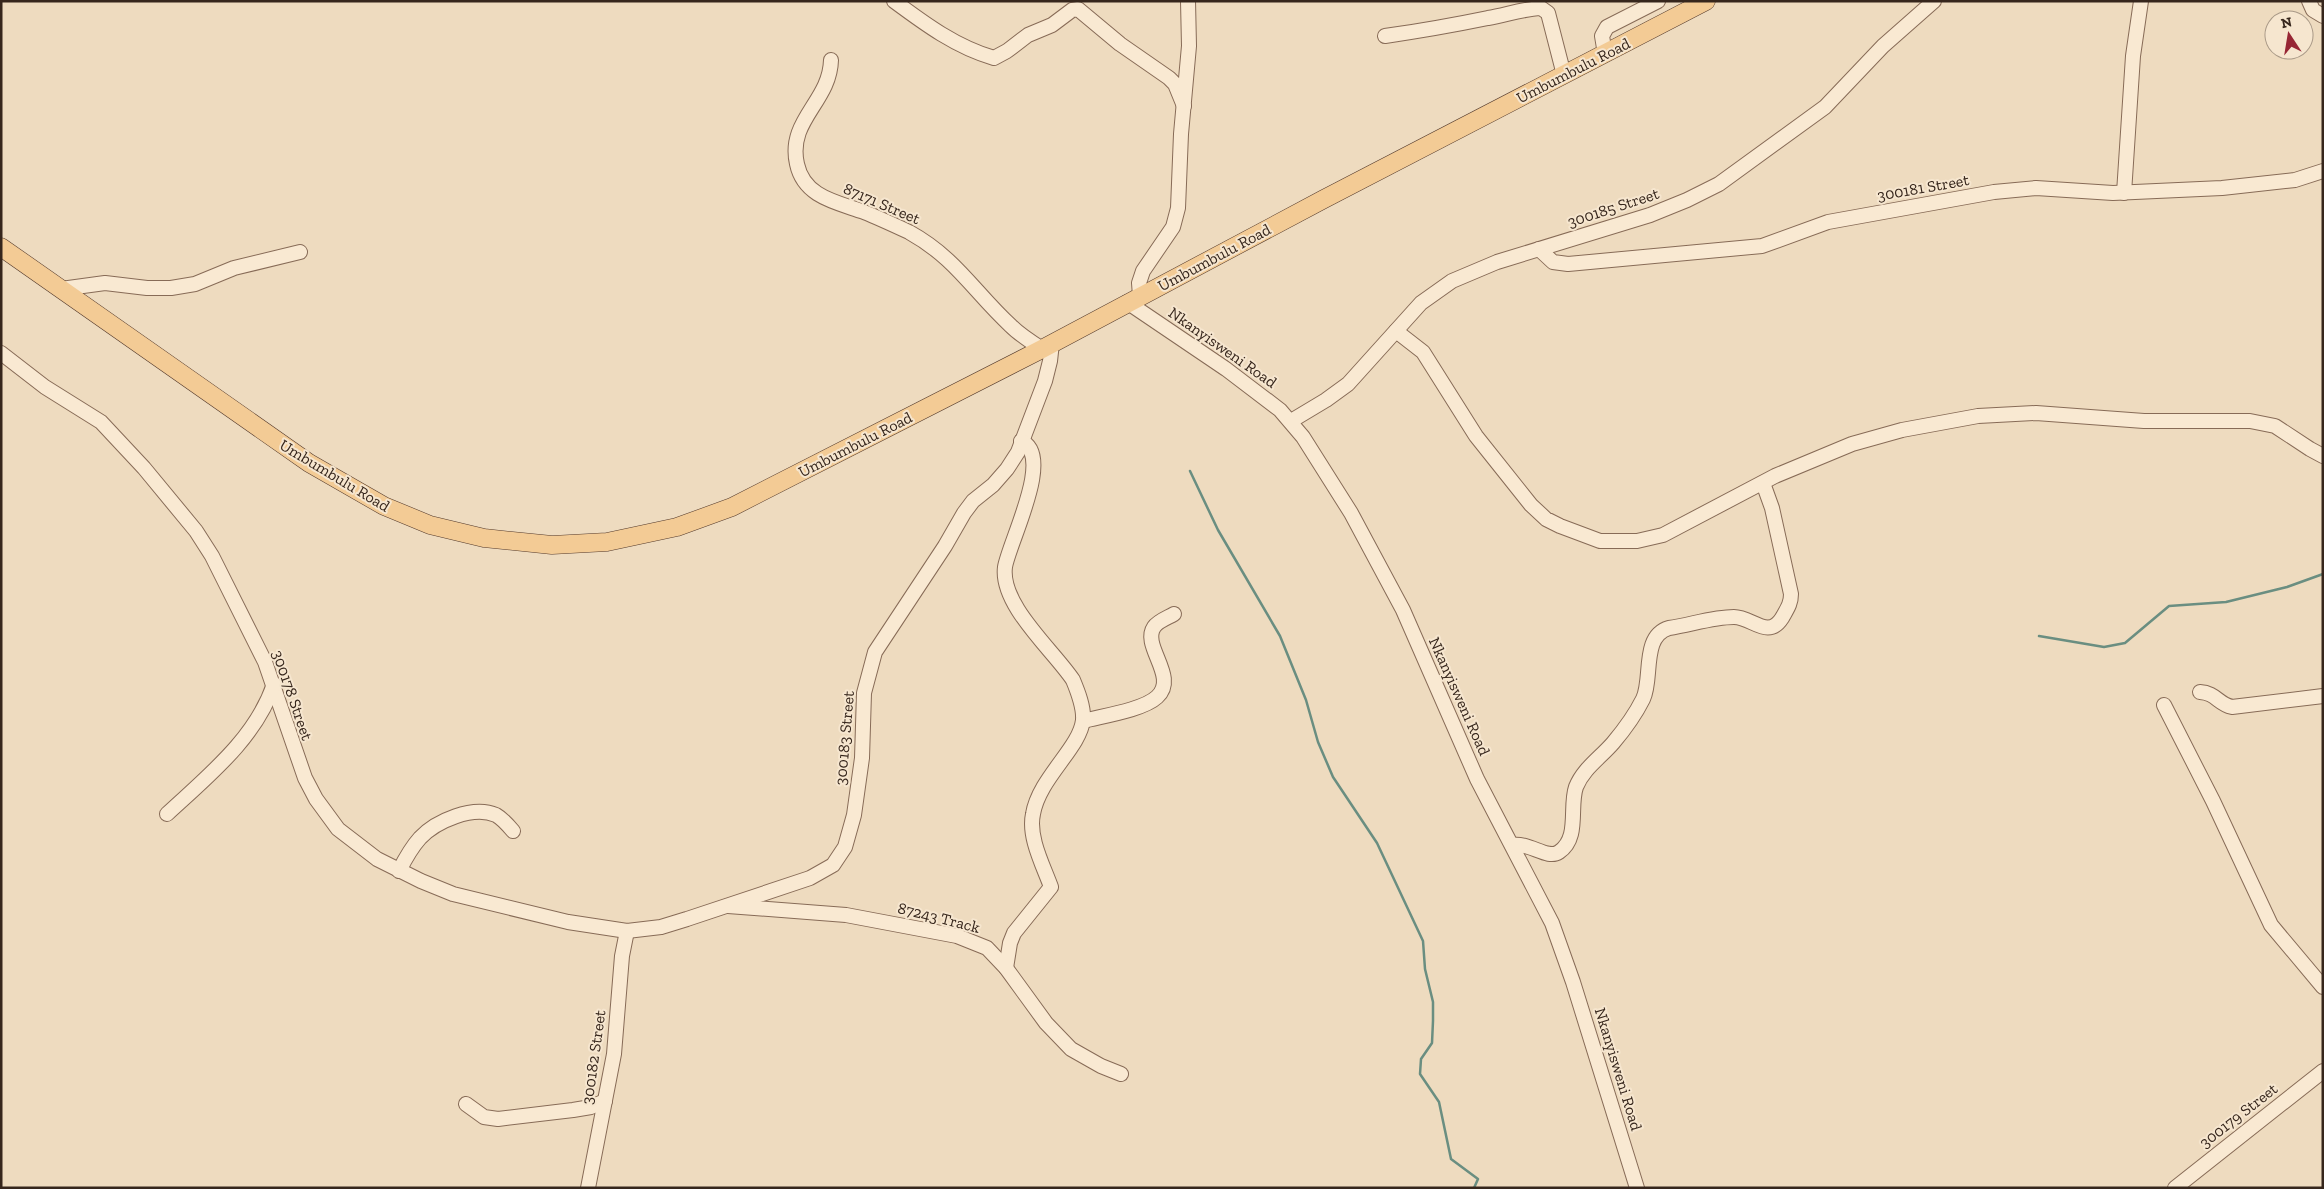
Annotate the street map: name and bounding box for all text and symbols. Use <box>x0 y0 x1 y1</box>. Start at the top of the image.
north arrow <box>2264 10 2314 60</box>
text: N <box>2279 13 2294 32</box>
street label: Umbumbulu Road <box>1513 34 1633 107</box>
street label: 300181 Street <box>1876 170 1971 205</box>
street label: 87171 Street <box>841 179 923 228</box>
street label: 300185 Street <box>1565 184 1661 231</box>
street label: Umbumbulu Road <box>1155 220 1274 295</box>
street label: Nkanyisweni Road <box>1165 303 1281 392</box>
street label: Umbumbulu Road <box>795 408 915 481</box>
street label: Umbumbulu Road <box>276 435 393 516</box>
street label: Nkanyisweni Road <box>1425 634 1494 759</box>
street label: 300178 Street <box>268 648 317 743</box>
street label: 300183 Street <box>831 690 858 786</box>
street label: 87243 Track <box>896 898 983 937</box>
street label: Nkanyisweni Road <box>1591 1005 1646 1133</box>
street label: 300182 Street <box>577 1009 610 1105</box>
street label: 300179 Street <box>2195 1079 2281 1152</box>

